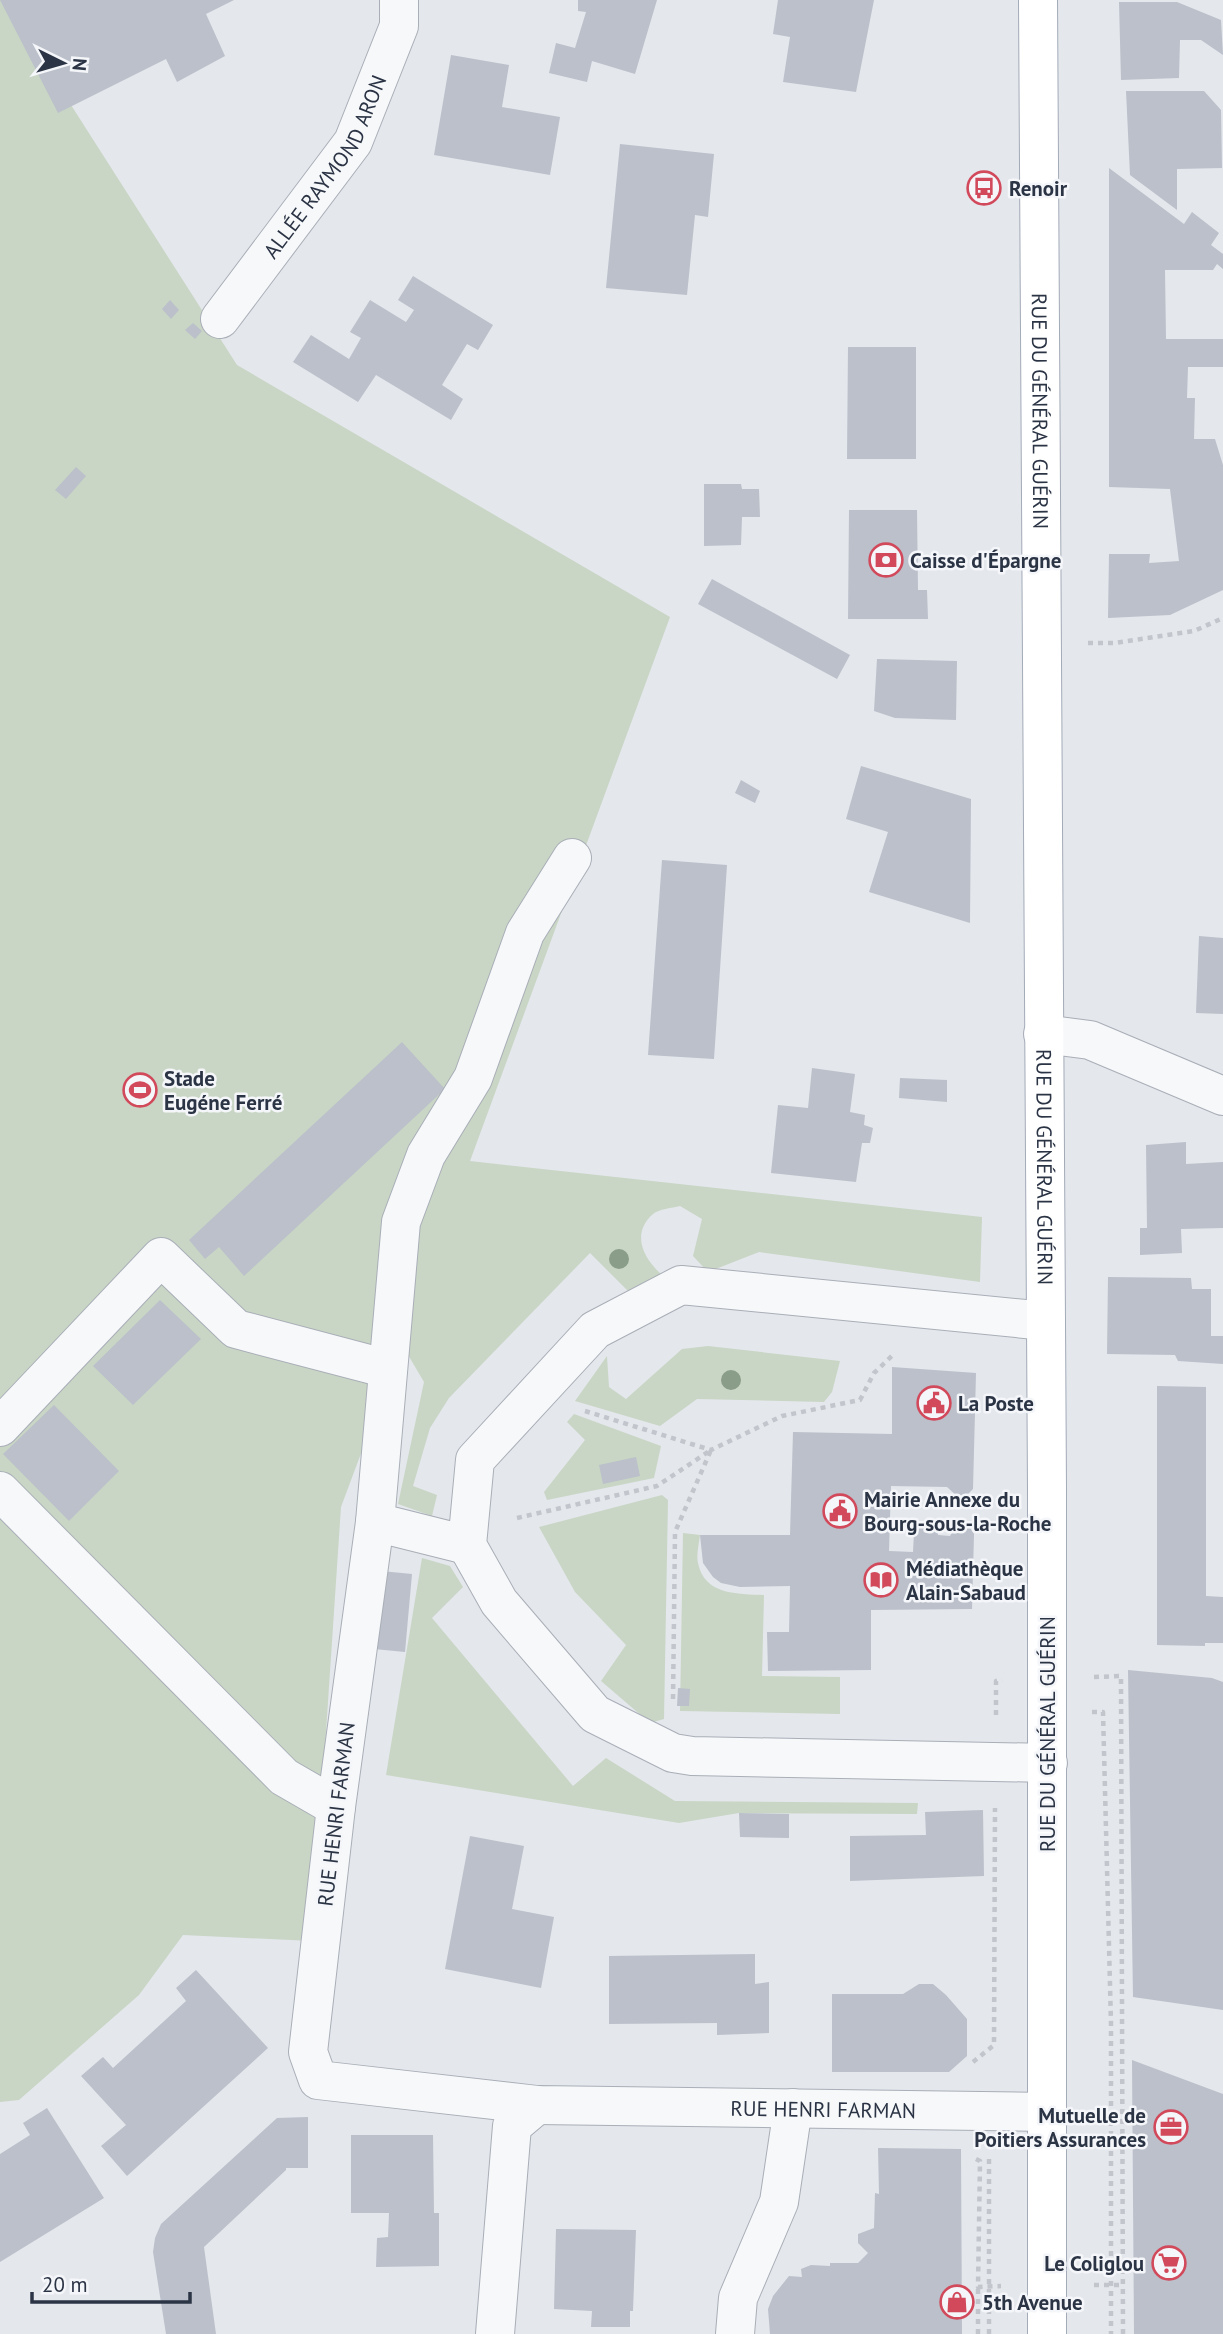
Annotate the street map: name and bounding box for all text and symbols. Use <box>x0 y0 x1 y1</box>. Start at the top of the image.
north arrow <box>28 28 98 98</box>
text: N <box>67 57 92 72</box>
street label: ALLÉE RAYMOND ARON <box>257 71 392 264</box>
bus stop icon: Renoir <box>965 169 1003 207</box>
place label: Renoir <box>1009 175 1068 202</box>
street label: RUE DU GÉNÉRAL GUÉRIN <box>1026 293 1055 529</box>
bank icon: Caisse d'Épargne <box>867 541 905 579</box>
place label: Caisse d'Épargne <box>910 547 1061 574</box>
street label: RUE DU GÉNÉRAL GUÉRIN <box>1031 1049 1059 1285</box>
place label: Stade Eugéne Ferré <box>164 1065 282 1116</box>
sports icon: Stade Eugéne Ferré <box>121 1071 159 1109</box>
public building icon: La Poste <box>915 1384 953 1422</box>
place label: La Poste <box>958 1390 1034 1417</box>
place label: Mairie Annexe du Bourg-sous-la-Roche <box>864 1486 1051 1537</box>
public building icon: Mairie Annexe du Bourg-sous-la-Roche <box>821 1492 859 1530</box>
place label: Médiathèque Alain-Sabaud <box>906 1555 1026 1606</box>
library icon: Médiathèque Alain-Sabaud <box>862 1561 900 1599</box>
street label: RUE DU GÉNÉRAL GUÉRIN <box>1034 1616 1061 1852</box>
street label: RUE HENRI FARMAN <box>311 1720 361 1908</box>
street label: RUE HENRI FARMAN <box>730 2094 916 2124</box>
place label: Mutuelle de Poitiers Assurances <box>974 2102 1146 2153</box>
office icon: Mutuelle de Poitiers Assurances <box>1152 2108 1190 2146</box>
supermarket icon: Le Coliglou <box>1150 2244 1188 2282</box>
place label: Le Coliglou <box>1044 2250 1144 2277</box>
scale bar <box>32 2260 189 2304</box>
text: 20 m <box>42 2271 88 2298</box>
shop icon: 5th Avenue <box>938 2283 976 2321</box>
place label: 5th Avenue <box>982 2289 1083 2316</box>

